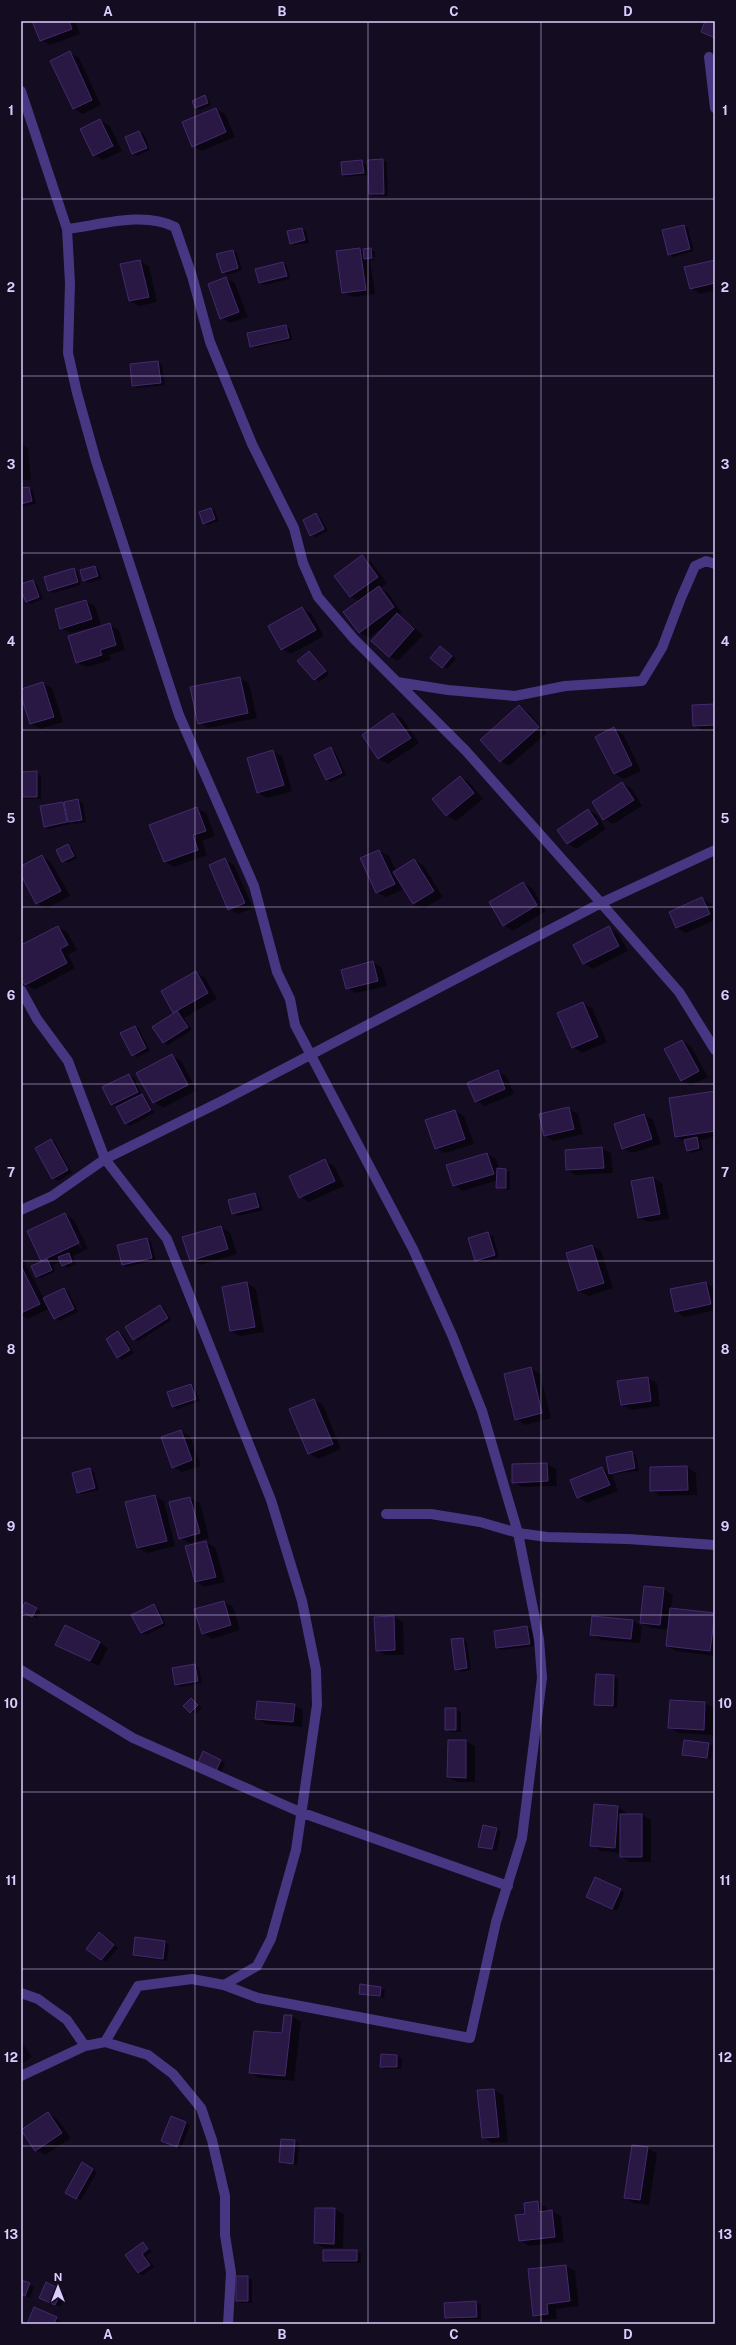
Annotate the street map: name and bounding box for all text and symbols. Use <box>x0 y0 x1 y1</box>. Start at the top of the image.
text: A <box>103 4 113 19</box>
text: B <box>278 4 287 19</box>
text: C <box>449 4 459 19</box>
text: D <box>623 4 633 19</box>
text: 1 <box>8 103 14 118</box>
text: 1 <box>722 103 728 118</box>
text: 2 <box>7 280 15 295</box>
text: 2 <box>721 280 729 295</box>
text: 3 <box>7 457 16 472</box>
text: 3 <box>721 457 730 472</box>
text: 4 <box>7 634 16 649</box>
text: 4 <box>721 634 730 649</box>
text: 5 <box>7 811 16 826</box>
text: 5 <box>721 811 730 826</box>
text: 6 <box>7 988 16 1003</box>
text: 6 <box>721 988 730 1003</box>
text: 7 <box>7 1165 15 1180</box>
text: 7 <box>721 1165 729 1180</box>
text: 8 <box>7 1342 16 1357</box>
text: 8 <box>721 1342 730 1357</box>
text: 9 <box>7 1519 15 1534</box>
text: 9 <box>721 1519 729 1534</box>
text: 10 <box>4 1696 18 1711</box>
text: 10 <box>718 1696 732 1711</box>
text: 11 <box>5 1873 17 1888</box>
text: 11 <box>719 1873 731 1888</box>
text: 12 <box>4 2050 18 2065</box>
text: 12 <box>718 2050 732 2065</box>
text: 13 <box>4 2227 18 2242</box>
text: 13 <box>718 2227 732 2242</box>
north arrow <box>38 2267 78 2307</box>
text: N <box>54 2271 62 2283</box>
text: A <box>103 2327 113 2342</box>
text: B <box>278 2327 287 2342</box>
text: C <box>449 2327 459 2342</box>
text: D <box>623 2327 633 2342</box>

